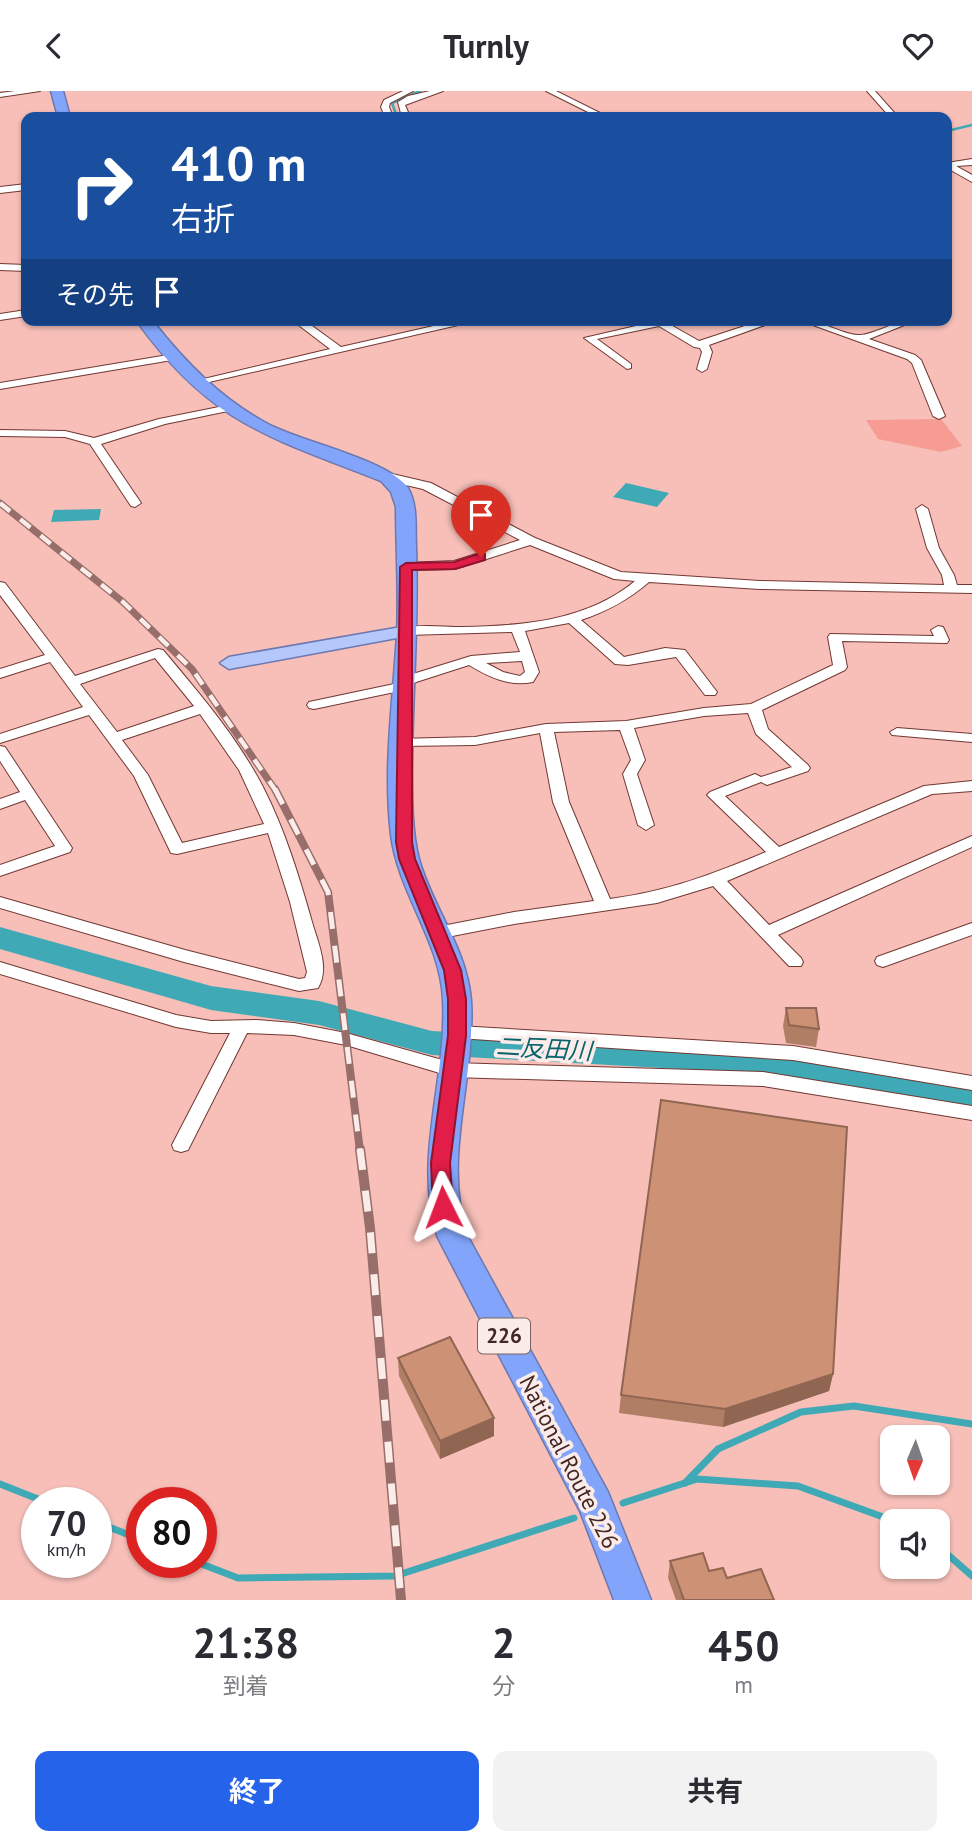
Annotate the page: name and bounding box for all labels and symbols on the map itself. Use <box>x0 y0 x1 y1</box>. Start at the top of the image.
pin <box>451 485 511 557</box>
water label: 二反田川 <box>495 1031 596 1067</box>
position arrow <box>406 1170 480 1244</box>
road number: 226 <box>478 1319 530 1353</box>
street label: National Route 226 <box>513 1370 626 1553</box>
north arrow <box>880 1425 950 1495</box>
speed limit sign: 80 <box>126 1487 217 1578</box>

